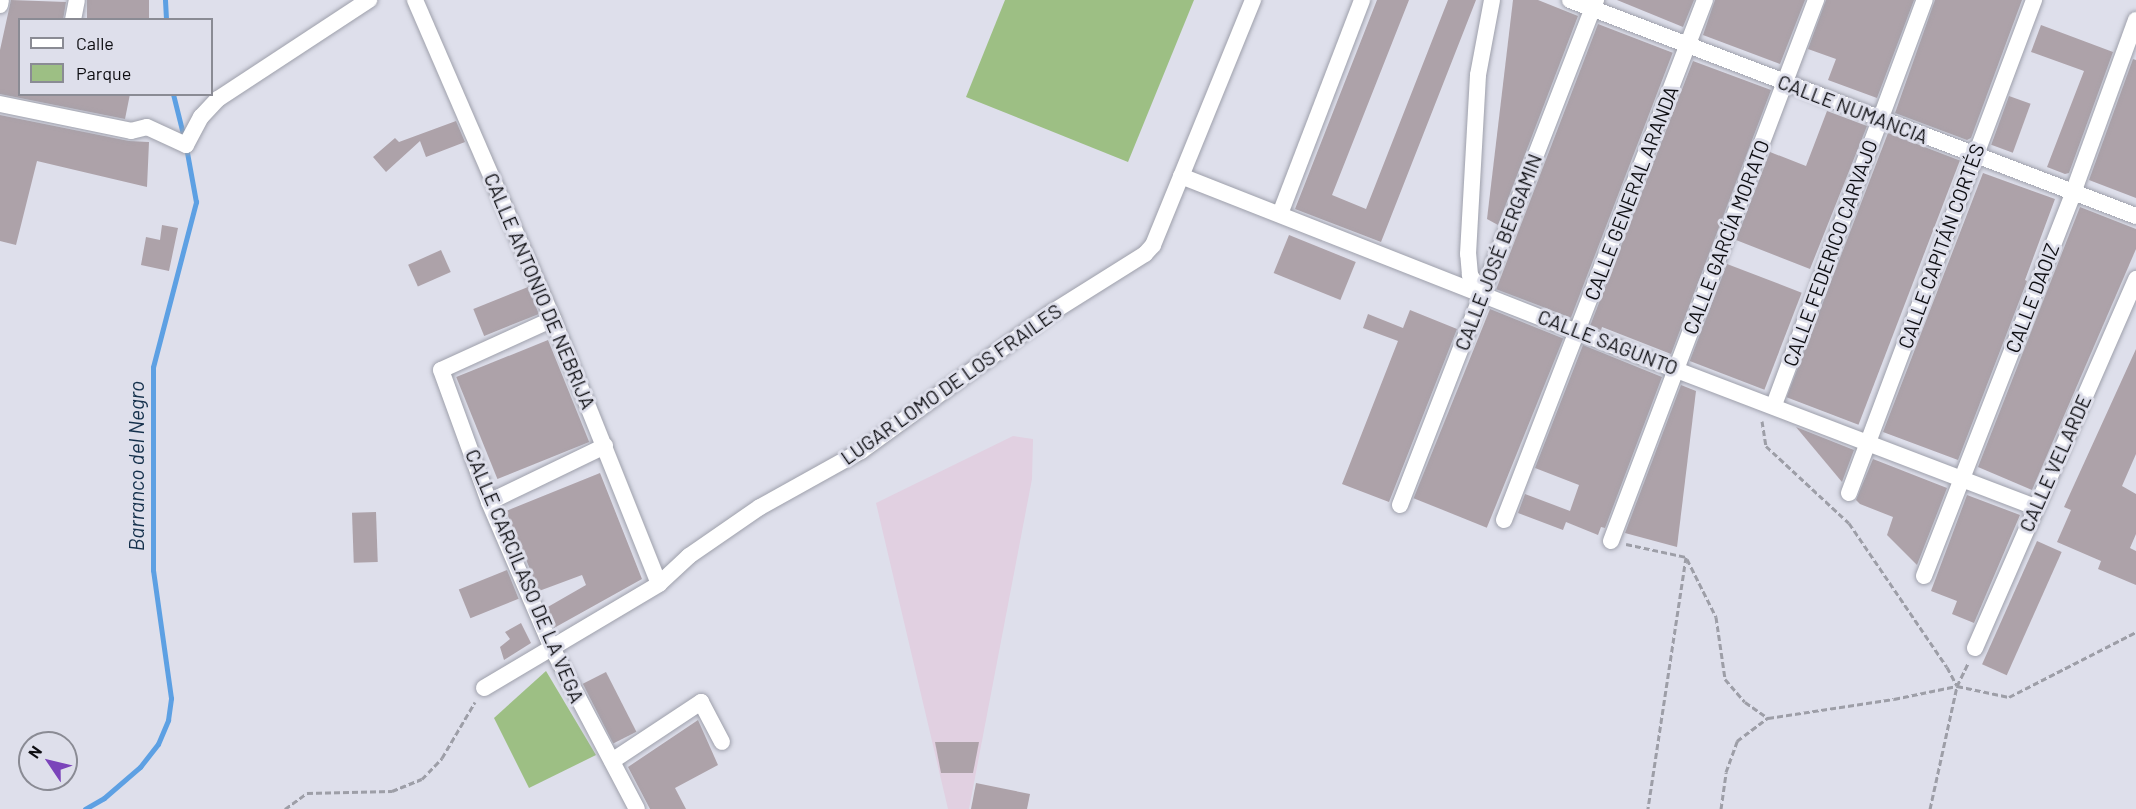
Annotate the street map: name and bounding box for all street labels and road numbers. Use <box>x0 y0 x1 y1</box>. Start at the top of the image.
street label: CALLE NUMANCIA <box>1774 69 1932 149</box>
street label: CALLE GENERAL ARANDA <box>1579 82 1683 304</box>
street label: CALLE GARCÍA MORATO <box>1678 136 1774 338</box>
street label: CALLE FEDERICO CARVAJO <box>1778 136 1882 370</box>
street label: CALLE CAPITÁN CORTÉS <box>1893 140 1989 352</box>
street label: CALLE JOSÉ BERGAMIN <box>1449 150 1547 354</box>
street label: CALLE ANTONIO DE NEBRIJA <box>479 169 601 413</box>
street label: CALLE DAOIZ <box>2000 240 2064 356</box>
street label: LUGAR LOMO DE LOS FRAILES <box>836 299 1066 469</box>
street label: CALLE SAGUNTO <box>1534 304 1682 380</box>
street label: CALLE VELARDE <box>2014 391 2096 535</box>
street label: CALLE CARCILASO DE LA VEGA <box>461 445 589 707</box>

